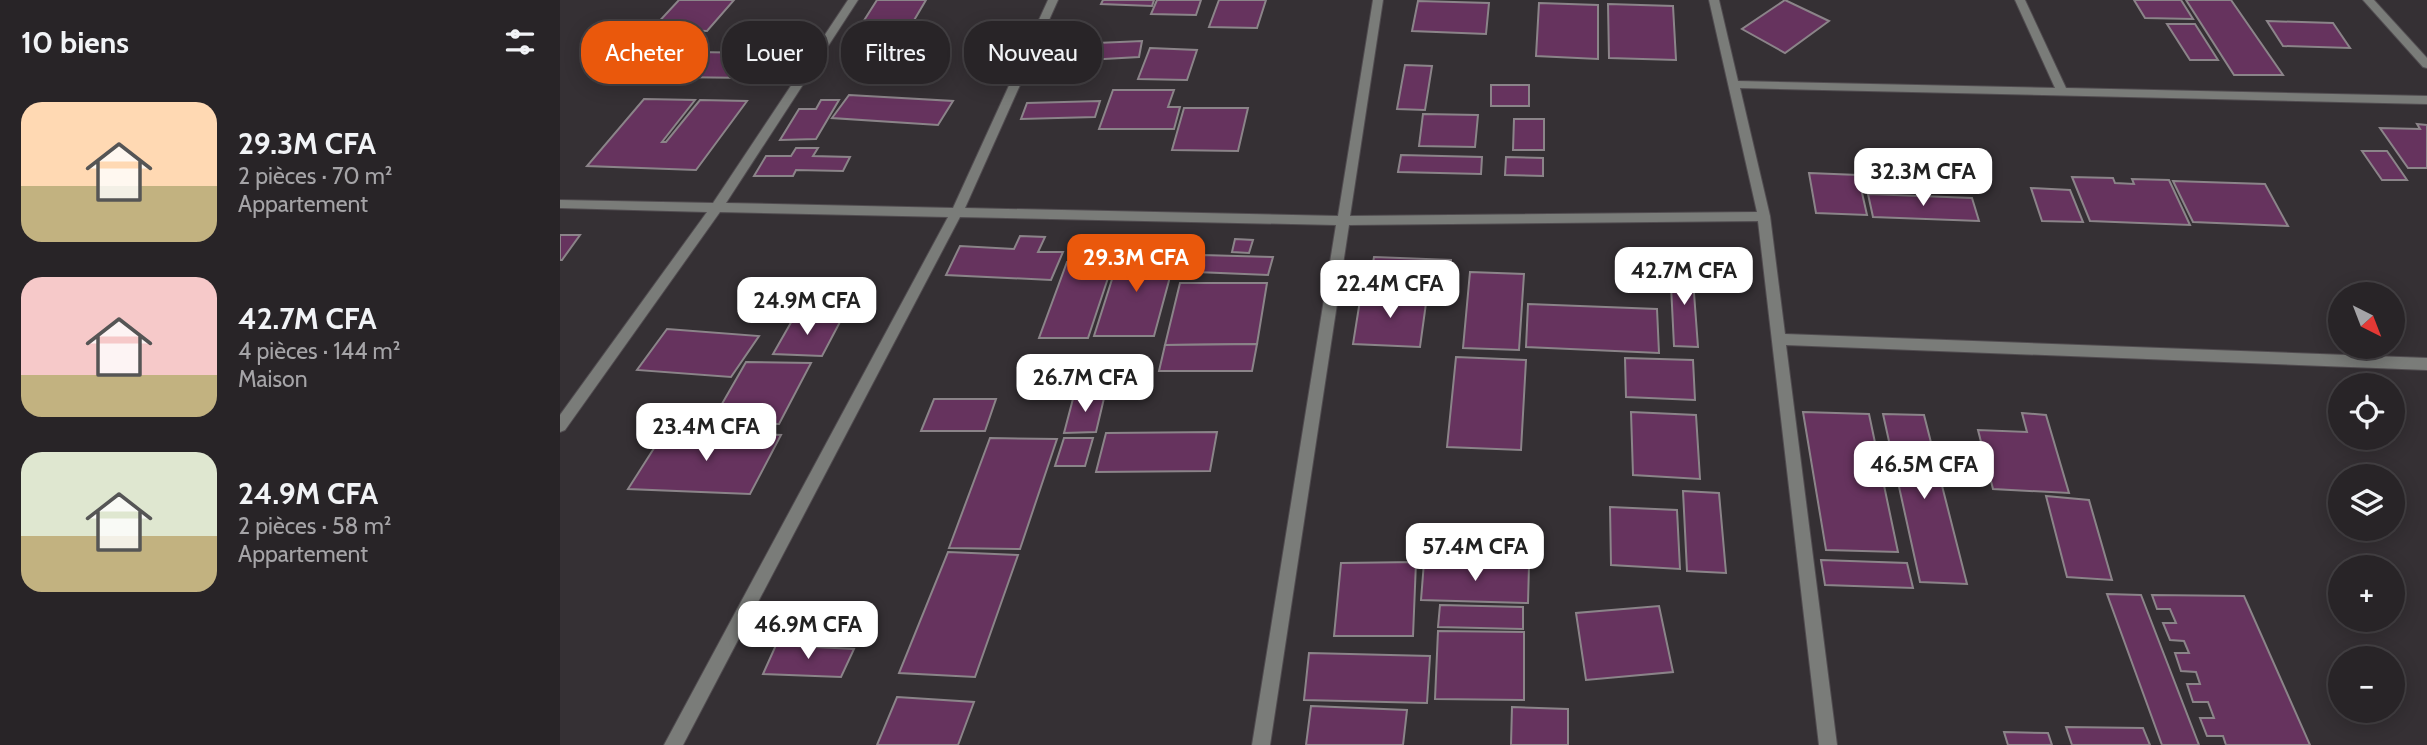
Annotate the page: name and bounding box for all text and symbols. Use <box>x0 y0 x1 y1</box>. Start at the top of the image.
chip: Acheter <box>581 21 708 84</box>
chip: Louer <box>722 21 827 84</box>
chip: Filtres <box>841 21 950 84</box>
chip: Nouveau <box>964 21 1102 84</box>
icon: filters <box>501 23 539 61</box>
text: 10 biens <box>21 24 129 61</box>
text: 29.3M CFA <box>238 125 376 162</box>
icon: home <box>77 130 161 214</box>
pin: 32.3M CFA <box>1843 148 2003 208</box>
text: 32.3M CFA <box>1870 157 1976 185</box>
text: 2 pièces · 70 m² <box>238 162 393 190</box>
text: Appartement <box>238 190 368 218</box>
pin: 29.3M CFA <box>1056 234 1216 294</box>
text: 29.3M CFA <box>1083 243 1189 271</box>
pin: 42.7M CFA <box>1604 247 1764 307</box>
text: 42.7M CFA <box>1631 256 1737 284</box>
pin: 22.4M CFA <box>1310 260 1470 320</box>
text: 22.4M CFA <box>1336 269 1444 297</box>
pin: 24.9M CFA <box>727 278 887 337</box>
north arrow <box>2328 282 2404 359</box>
map controls <box>2328 282 2405 723</box>
text: 24.9M CFA <box>753 286 861 314</box>
text: 42.7M CFA <box>238 300 377 337</box>
icon: home <box>77 305 161 389</box>
text: 4 pièces · 144 m² <box>238 337 400 365</box>
pin: 26.7M CFA <box>1005 354 1165 414</box>
text: 26.7M CFA <box>1032 363 1138 391</box>
text: Maison <box>238 365 307 393</box>
button: locate <box>2328 373 2405 450</box>
pin: 23.4M CFA <box>626 404 786 463</box>
text: 23.4M CFA <box>652 412 760 440</box>
pin: 46.5M CFA <box>1844 442 2004 501</box>
text: 46.5M CFA <box>1870 450 1978 478</box>
button: layers <box>2328 464 2405 541</box>
text: 24.9M CFA <box>238 475 378 512</box>
icon: home <box>77 480 161 564</box>
text: 2 pièces · 58 m² <box>238 512 391 540</box>
pin: 57.4M CFA <box>1395 524 1555 583</box>
text: 57.4M CFA <box>1422 532 1528 560</box>
text: Appartement <box>238 540 368 568</box>
button: + <box>2328 555 2405 632</box>
pin: 46.9M CFA <box>728 602 888 661</box>
text: 46.9M CFA <box>754 610 862 638</box>
button: − <box>2328 646 2405 723</box>

